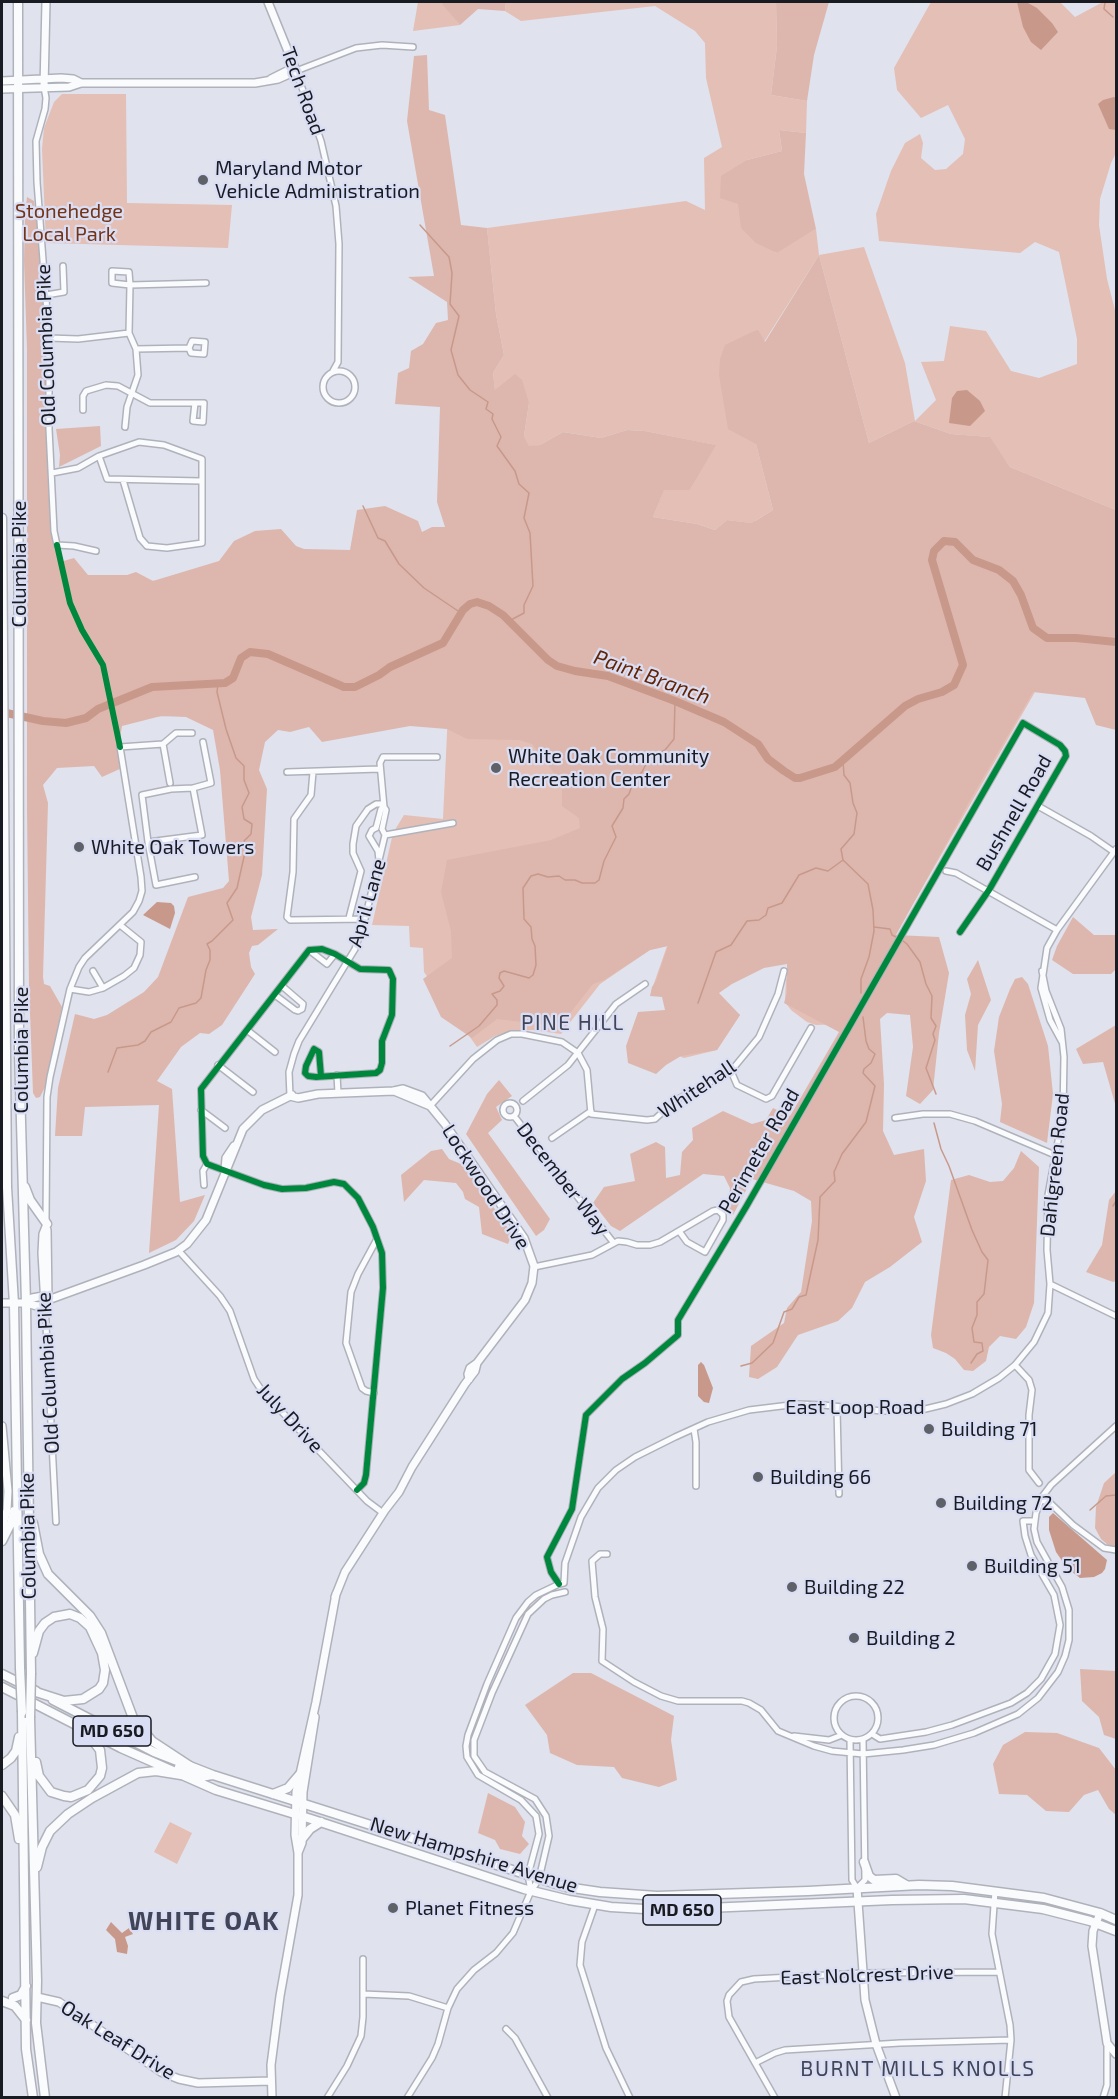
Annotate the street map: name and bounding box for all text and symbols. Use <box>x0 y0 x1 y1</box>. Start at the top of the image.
street label: Tech Road <box>276 44 330 138</box>
place label: Maryland Motor Vehicle Administration <box>215 156 420 203</box>
marker: Maryland Motor Vehicle Administration <box>196 173 210 187</box>
park label: Stonehedge Local Park <box>15 199 123 246</box>
street label: Old Columbia Pike <box>31 264 61 426</box>
street label: Columbia Pike <box>7 501 31 627</box>
water label: Paint Branch <box>590 644 714 710</box>
place label: White Oak Community Recreation Center <box>508 744 709 791</box>
street label: Bushnell Road <box>971 751 1057 875</box>
marker: White Oak Community Recreation Center <box>489 761 503 775</box>
place label: White Oak Towers <box>91 835 254 859</box>
marker: White Oak Towers <box>72 840 86 854</box>
street label: April Lane <box>343 856 391 950</box>
street label: Columbia Pike <box>9 987 33 1113</box>
district label: PINE HILL <box>521 1010 625 1036</box>
street label: Whitehall <box>654 1054 740 1124</box>
street label: Perimeter Road <box>713 1084 805 1218</box>
street label: Dahlgreen Road <box>1036 1092 1074 1238</box>
street label: December Way <box>511 1118 615 1240</box>
street label: Lockwood Drive <box>437 1120 535 1254</box>
street label: Old Columbia Pike <box>32 1291 64 1455</box>
street label: July Drive <box>252 1378 328 1458</box>
street label: East Loop Road <box>785 1395 925 1419</box>
place label: Building 71 <box>941 1417 1038 1441</box>
marker: Building 71 <box>922 1422 936 1436</box>
place label: Building 66 <box>770 1465 871 1489</box>
marker: Building 66 <box>751 1470 765 1484</box>
street label: Columbia Pike <box>15 1472 41 1600</box>
place label: Building 72 <box>953 1491 1053 1515</box>
marker: Building 72 <box>934 1496 948 1510</box>
place label: Building 51 <box>984 1554 1081 1578</box>
marker: Building 51 <box>965 1559 979 1573</box>
place label: Building 22 <box>804 1575 905 1599</box>
marker: Building 22 <box>785 1580 799 1594</box>
place label: Building 2 <box>866 1626 956 1650</box>
marker: Building 2 <box>847 1631 861 1645</box>
road number: MD 650 <box>73 1716 151 1746</box>
street label: New Hampshire Avenue <box>367 1812 581 1898</box>
road number: MD 650 <box>643 1895 721 1925</box>
place label: Planet Fitness <box>405 1896 534 1920</box>
marker: Planet Fitness <box>386 1901 400 1915</box>
district label: WHITE OAK <box>128 1905 280 1937</box>
street label: East Nolcrest Drive <box>780 1960 954 1990</box>
street label: Oak Leaf Drive <box>56 1995 180 2085</box>
district label: BURNT MILLS KNOLLS <box>800 2056 1036 2082</box>

